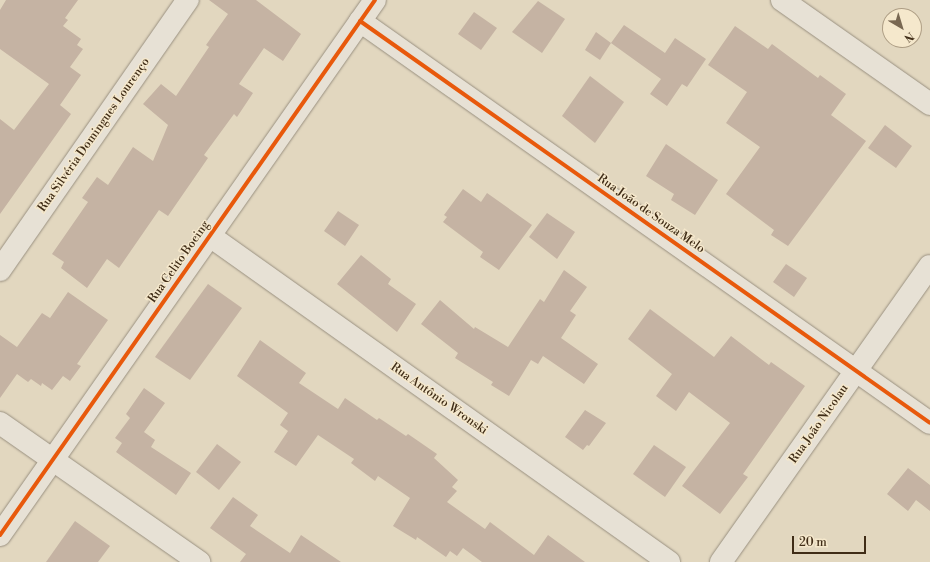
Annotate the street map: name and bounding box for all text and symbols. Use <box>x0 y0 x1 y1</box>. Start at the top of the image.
north arrow <box>882 8 922 48</box>
text: N <box>901 28 917 45</box>
street label: Rua Silvéria Domingues Lourenço <box>35 55 153 215</box>
street label: Rua João de Souza Melo <box>594 171 708 257</box>
street label: Rua Celito Boeing <box>145 218 213 306</box>
street label: Rua Antônio Wronski <box>388 360 490 438</box>
street label: Rua João Nicolau <box>786 382 852 466</box>
scale bar <box>794 528 868 554</box>
text: 20 m <box>799 535 827 550</box>

